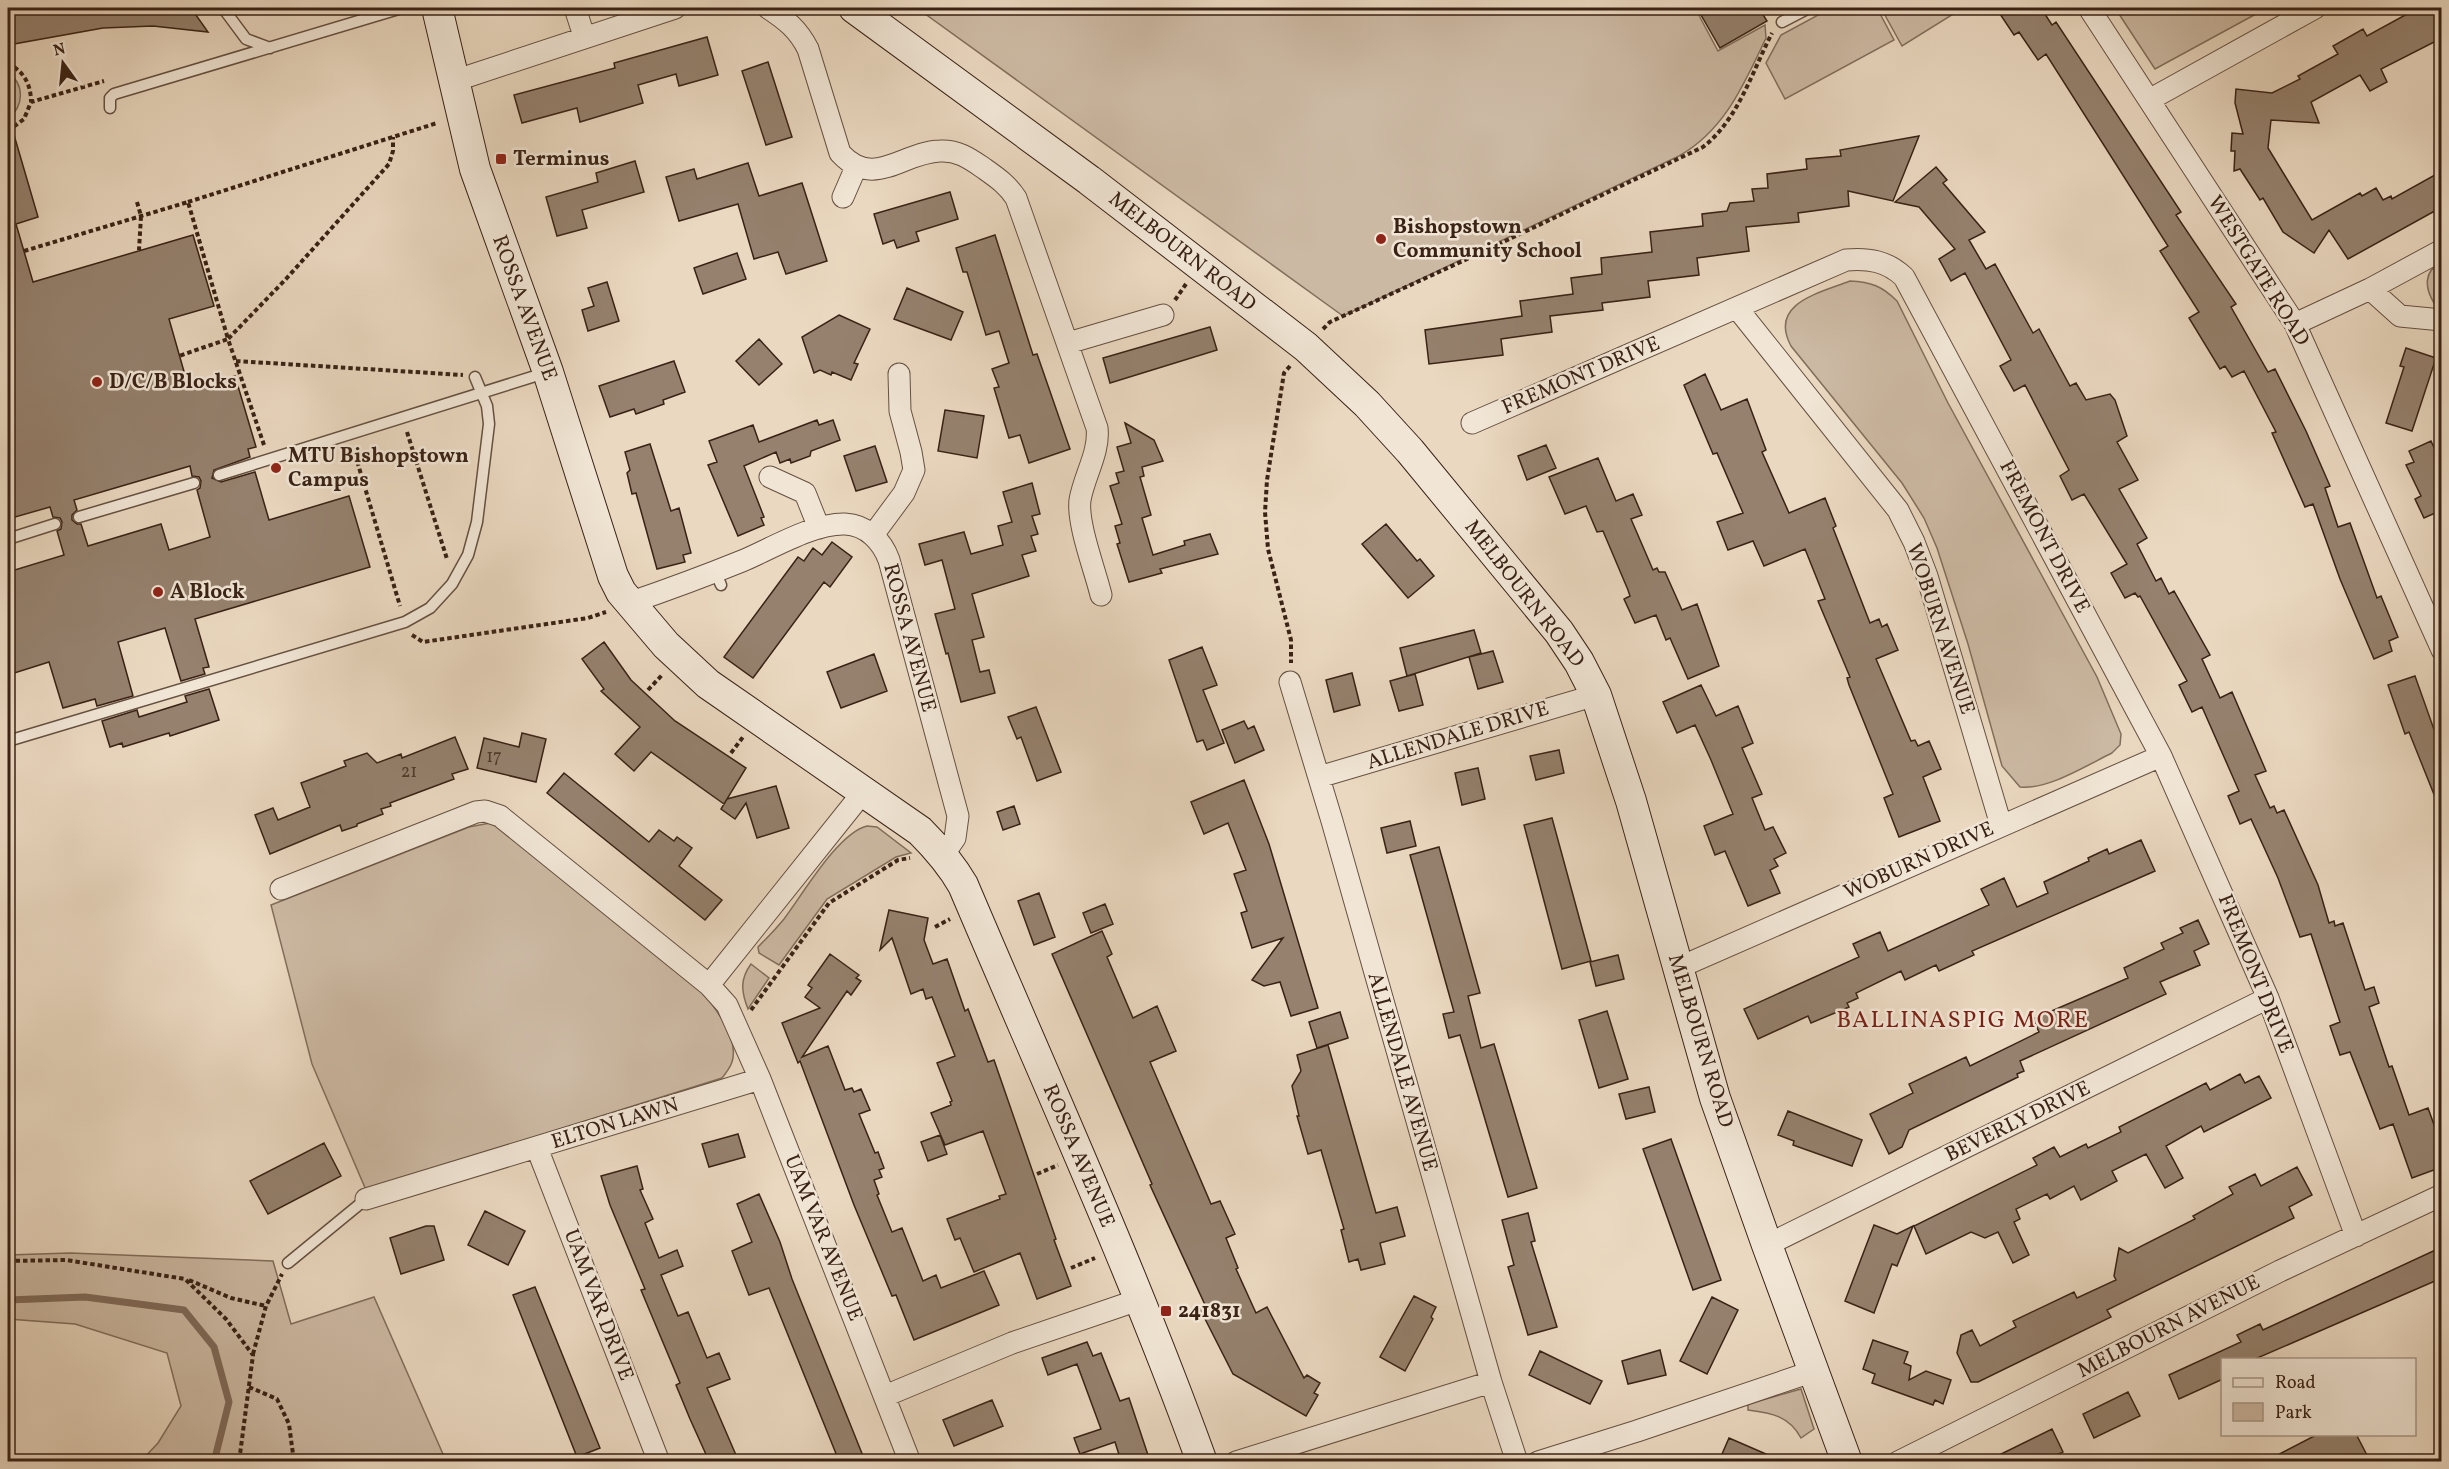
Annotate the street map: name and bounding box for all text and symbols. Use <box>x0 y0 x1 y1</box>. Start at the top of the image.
north arrow <box>33 33 93 93</box>
text: N <box>51 38 68 63</box>
place label: Terminus <box>513 145 609 174</box>
marker: Terminus <box>494 152 508 166</box>
street label: MELBOURN ROAD <box>1102 185 1262 319</box>
street label: WESTGATE ROAD <box>2200 190 2316 352</box>
place label: Bishopstown Community School <box>1393 213 1582 266</box>
street label: ROSSA AVENUE <box>484 231 564 385</box>
marker: Bishopstown Community School <box>1374 232 1388 246</box>
street label: FREMONT DRIVE <box>1497 330 1665 422</box>
place label: D/C/B Blocks <box>109 368 237 397</box>
marker: D/C/B Blocks <box>90 375 104 389</box>
place label: MTU Bishopstown Campus <box>288 442 469 495</box>
street label: FREMONT DRIVE <box>1991 455 2097 619</box>
marker: MTU Bishopstown Campus <box>269 461 283 475</box>
street label: MELBOURN ROAD <box>1457 514 1591 674</box>
street label: WOBURN AVENUE <box>1899 540 1981 718</box>
street label: ROSSA AVENUE <box>875 560 943 716</box>
place label: A Block <box>170 578 245 607</box>
marker: A Block <box>151 585 165 599</box>
street label: ALLENDALE DRIVE <box>1363 695 1553 777</box>
house number: 17 <box>486 745 502 770</box>
house number: 21 <box>401 760 417 785</box>
street label: WOBURN DRIVE <box>1839 815 1999 907</box>
street label: FREMONT DRIVE <box>2210 890 2300 1058</box>
street label: MELBOURN ROAD <box>1660 951 1740 1131</box>
street label: ALLENDALE AVENUE <box>1360 969 1444 1175</box>
district label: BALLINASPIG MORE <box>1836 1004 2090 1038</box>
street label: BEVERLY DRIVE <box>1940 1074 2096 1170</box>
street label: ROSSA AVENUE <box>1035 1080 1121 1232</box>
street label: ELTON LAWN <box>548 1091 682 1157</box>
street label: UAM VAR AVENUE <box>776 1150 870 1326</box>
street label: UAM VAR DRIVE <box>556 1225 640 1385</box>
street label: MELBOURN AVENUE <box>2073 1268 2265 1386</box>
place label: 241831 <box>1178 1297 1240 1326</box>
marker: 241831 <box>1159 1304 1173 1318</box>
legend <box>2221 1358 2416 1436</box>
text: Road <box>2275 1371 2316 1396</box>
text: Park <box>2275 1401 2312 1426</box>

